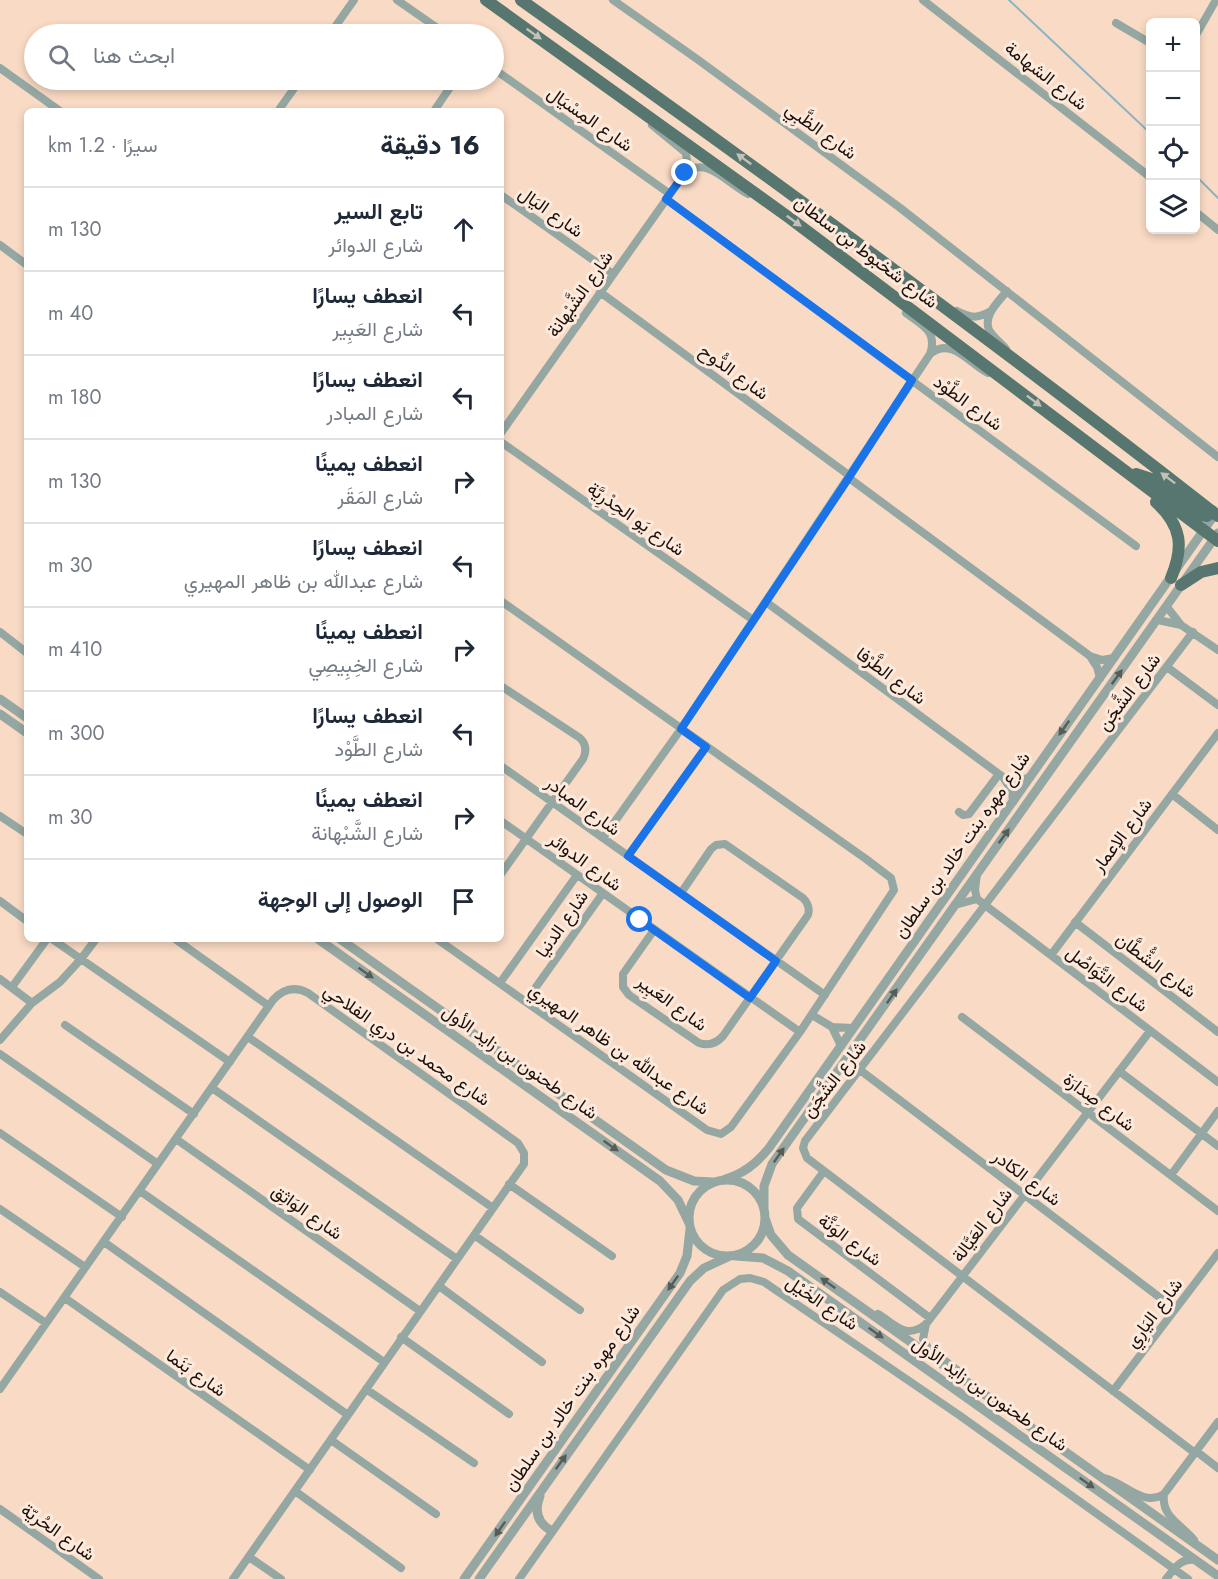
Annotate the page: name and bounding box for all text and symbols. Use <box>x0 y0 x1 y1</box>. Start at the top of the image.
map controls <box>1146 18 1200 234</box>
button: + <box>1146 18 1200 72</box>
search box <box>24 24 504 90</box>
one-way arrow <box>525 28 541 40</box>
street label: شارع الشهامة <box>999 35 1093 117</box>
text: ابحث هنا <box>93 39 175 71</box>
icon: search <box>45 41 78 74</box>
button: − <box>1146 72 1200 126</box>
street label: شارع المِسْيَال <box>542 80 638 158</box>
street label: شارع الظَّبِي <box>779 96 863 167</box>
text: 16 دقيقة <box>380 126 480 164</box>
button: locate <box>1146 126 1200 180</box>
text: سيرًا · 1.2 km <box>48 131 158 160</box>
one-way arrow <box>736 154 751 166</box>
route end <box>671 159 697 185</box>
street label: شارع اليَال <box>513 180 589 244</box>
button: layers <box>1146 180 1200 234</box>
street label: شارع شخبوط بن سلطان <box>789 189 943 315</box>
text: تابع السير <box>334 195 423 227</box>
icon: ahead <box>447 213 480 246</box>
text: 130 m <box>48 215 102 244</box>
one-way arrow <box>786 215 802 227</box>
text: شارع الدوائر <box>328 231 423 260</box>
street label: شارع الشَّبْهانة <box>540 245 619 343</box>
text: انعطف يسارًا <box>312 279 423 311</box>
icon: left <box>447 297 480 330</box>
text: 40 m <box>48 299 93 328</box>
text: شارع العَبِير <box>332 315 423 344</box>
street label: شارع الدُّوح <box>694 338 774 406</box>
text: انعطف يسارًا <box>312 363 423 395</box>
street label: شارع الطَّوْد <box>928 369 1008 437</box>
icon: left <box>447 381 480 414</box>
text: 180 m <box>48 383 102 412</box>
one-way arrow <box>1027 394 1042 406</box>
text: شارع المبادر <box>326 399 423 428</box>
text: انعطف يمينًا <box>315 447 423 479</box>
icon: right <box>447 465 480 498</box>
text: 130 m <box>48 467 102 496</box>
one-way arrow <box>1161 473 1176 485</box>
street label: شارع يَو الحِدْرِيَّة <box>581 476 690 563</box>
text: شارع المَقَر <box>337 483 423 512</box>
text: انعطف يسارًا <box>312 531 423 563</box>
icon: left <box>447 549 480 582</box>
text: 30 m <box>48 551 93 580</box>
text: شارع عبدالله بن ظاهر المهيري <box>184 567 423 596</box>
text: انعطف يمينًا <box>315 615 423 647</box>
icon: right <box>447 633 480 666</box>
text: 410 m <box>48 635 102 664</box>
street label: شارع الطَّرْفا <box>851 641 932 711</box>
street label: شارع الشَّجَن <box>1091 648 1167 736</box>
text: شارع الخِبِيصِي <box>308 651 423 680</box>
one-way arrow <box>1111 670 1123 686</box>
text: انعطف يسارًا <box>312 699 423 731</box>
icon: left <box>447 717 480 750</box>
text: 300 m <box>48 719 105 748</box>
one-way arrow <box>1058 720 1070 736</box>
text: شارع الطَّوْد <box>334 735 423 764</box>
street label: شارع مهره بنت خالد بن سلطان <box>888 746 1036 944</box>
street label: شارع المبادر <box>539 769 626 842</box>
text: انعطف يمينًا <box>315 783 423 815</box>
street label: شارع الإعمار <box>1085 793 1158 878</box>
icon: right <box>447 801 480 834</box>
text: 30 m <box>48 803 93 832</box>
text: شارع الشَّبْهانة <box>311 819 423 848</box>
street label: شارع الدوائر <box>542 826 627 898</box>
one-way arrow <box>998 828 1009 844</box>
text: الوصول إلى الوجهة <box>258 883 423 915</box>
icon: arrive <box>447 885 480 918</box>
street label: شارع الدنيا <box>529 885 595 963</box>
route start <box>626 906 652 932</box>
street label: شارع الشُّطَّان <box>1110 925 1203 1004</box>
street label: شارع التَّوَاصُل <box>1061 940 1153 1018</box>
one-way arrow <box>358 967 374 978</box>
street label: شارع العَبِير <box>630 968 713 1038</box>
street label: شارع محمد بن دري الفلاحي <box>317 977 496 1114</box>
street label: شارع عبدالله بن ظاهر المهيري <box>522 977 715 1123</box>
one-way arrow <box>886 988 898 1004</box>
street label: شارع طحنون بن زايد الأول <box>437 998 603 1126</box>
street label: شارع الشَّجَن <box>796 1035 872 1123</box>
street label: شارع صِدَارَة <box>1058 1066 1140 1138</box>
one-way arrow <box>603 1140 619 1151</box>
street label: شارع الكادر <box>987 1143 1067 1212</box>
one-way arrow <box>773 1147 785 1163</box>
street label: شارع الوَاثِق <box>266 1178 348 1246</box>
street label: شارع العَيَّالة <box>945 1182 1019 1268</box>
street label: شارع الوَنَّة <box>813 1208 887 1272</box>
street label: شارع الخَيْل <box>781 1269 863 1337</box>
street label: شارع اليَارِي <box>1119 1273 1190 1354</box>
one-way arrow <box>667 1275 679 1291</box>
one-way arrow <box>820 1277 836 1289</box>
street label: شارع مهره بنت خالد بن سلطان <box>498 1299 646 1497</box>
one-way arrow <box>868 1327 884 1339</box>
street label: شارع طحنون بن زايد الأول <box>907 1330 1073 1458</box>
street label: شارع بَنَما <box>161 1343 231 1403</box>
one-way arrow <box>555 1455 567 1471</box>
one-way arrow <box>1079 1476 1094 1488</box>
street label: شارع الحُريّة <box>16 1497 100 1567</box>
one-way arrow <box>494 1520 506 1536</box>

